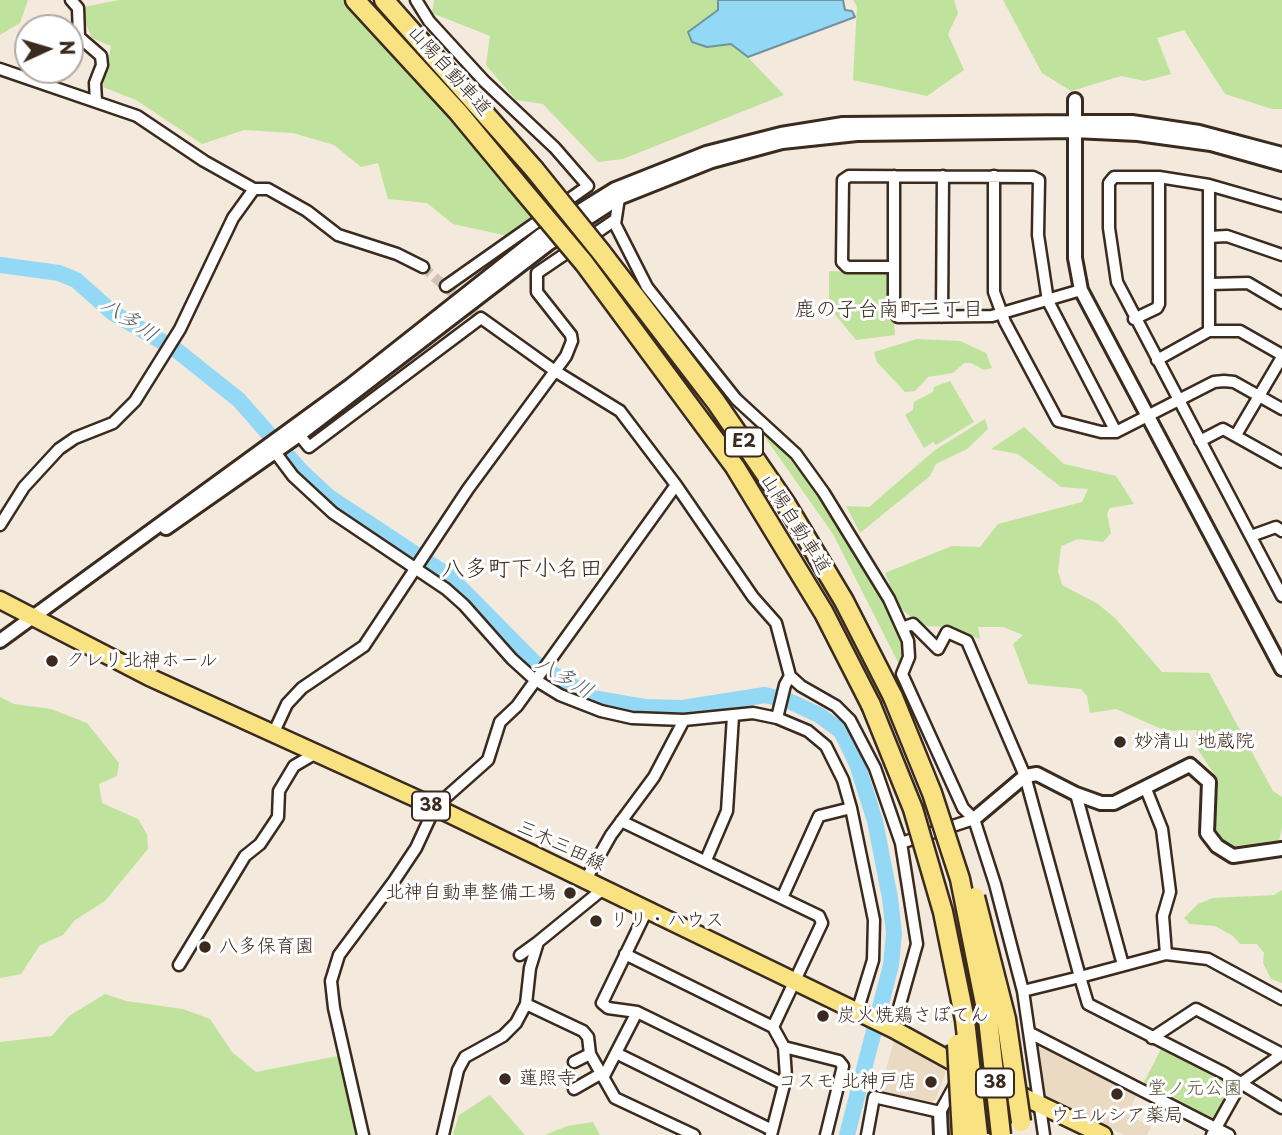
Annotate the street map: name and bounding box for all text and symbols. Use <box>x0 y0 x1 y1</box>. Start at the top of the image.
north arrow <box>14 14 84 84</box>
street label: 山陽自動車道 <box>402 21 496 121</box>
text: N <box>53 39 82 56</box>
water label: 八多川 <box>96 292 162 348</box>
district label: 鹿の子台南町二丁目 <box>795 297 983 323</box>
road number: E2 <box>725 428 763 457</box>
street label: 山陽自動車道 <box>755 470 835 578</box>
district label: 八多町下小名田 <box>442 556 602 584</box>
place label: クレリ北神ホール <box>66 650 218 672</box>
water label: 八多川 <box>531 651 597 705</box>
marker: クレリ北神ホール <box>44 653 60 669</box>
place label: 妙清山 地蔵院 <box>1134 731 1254 753</box>
marker: 妙清山 地蔵院 <box>1112 734 1128 750</box>
road number: 38 <box>412 792 450 820</box>
street label: 三木三田線 <box>513 816 609 876</box>
place label: 北神自動車整備工場 <box>385 882 556 904</box>
marker: 北神自動車整備工場 <box>562 885 578 901</box>
place label: リリ・ハウス <box>610 910 724 932</box>
marker: リリ・ハウス <box>588 913 604 929</box>
place label: 八多保育園 <box>219 936 314 958</box>
marker: 八多保育園 <box>197 939 213 955</box>
place label: 炭火焼鶏さぼてん <box>837 1005 989 1027</box>
marker: 炭火焼鶏さぼてん <box>815 1008 831 1024</box>
place label: 蓮照寺 <box>519 1068 576 1090</box>
road number: 38 <box>976 1068 1014 1098</box>
marker: 蓮照寺 <box>497 1071 513 1087</box>
place label: コスモ 北神戸店 <box>778 1071 917 1093</box>
marker: コスモ 北神戸店 <box>923 1074 939 1090</box>
park label: 堂ノ元公園 <box>1148 1078 1242 1100</box>
marker: ウエルシア薬局 <box>1109 1086 1125 1102</box>
place label: ウエルシア薬局 <box>1051 1105 1183 1127</box>

